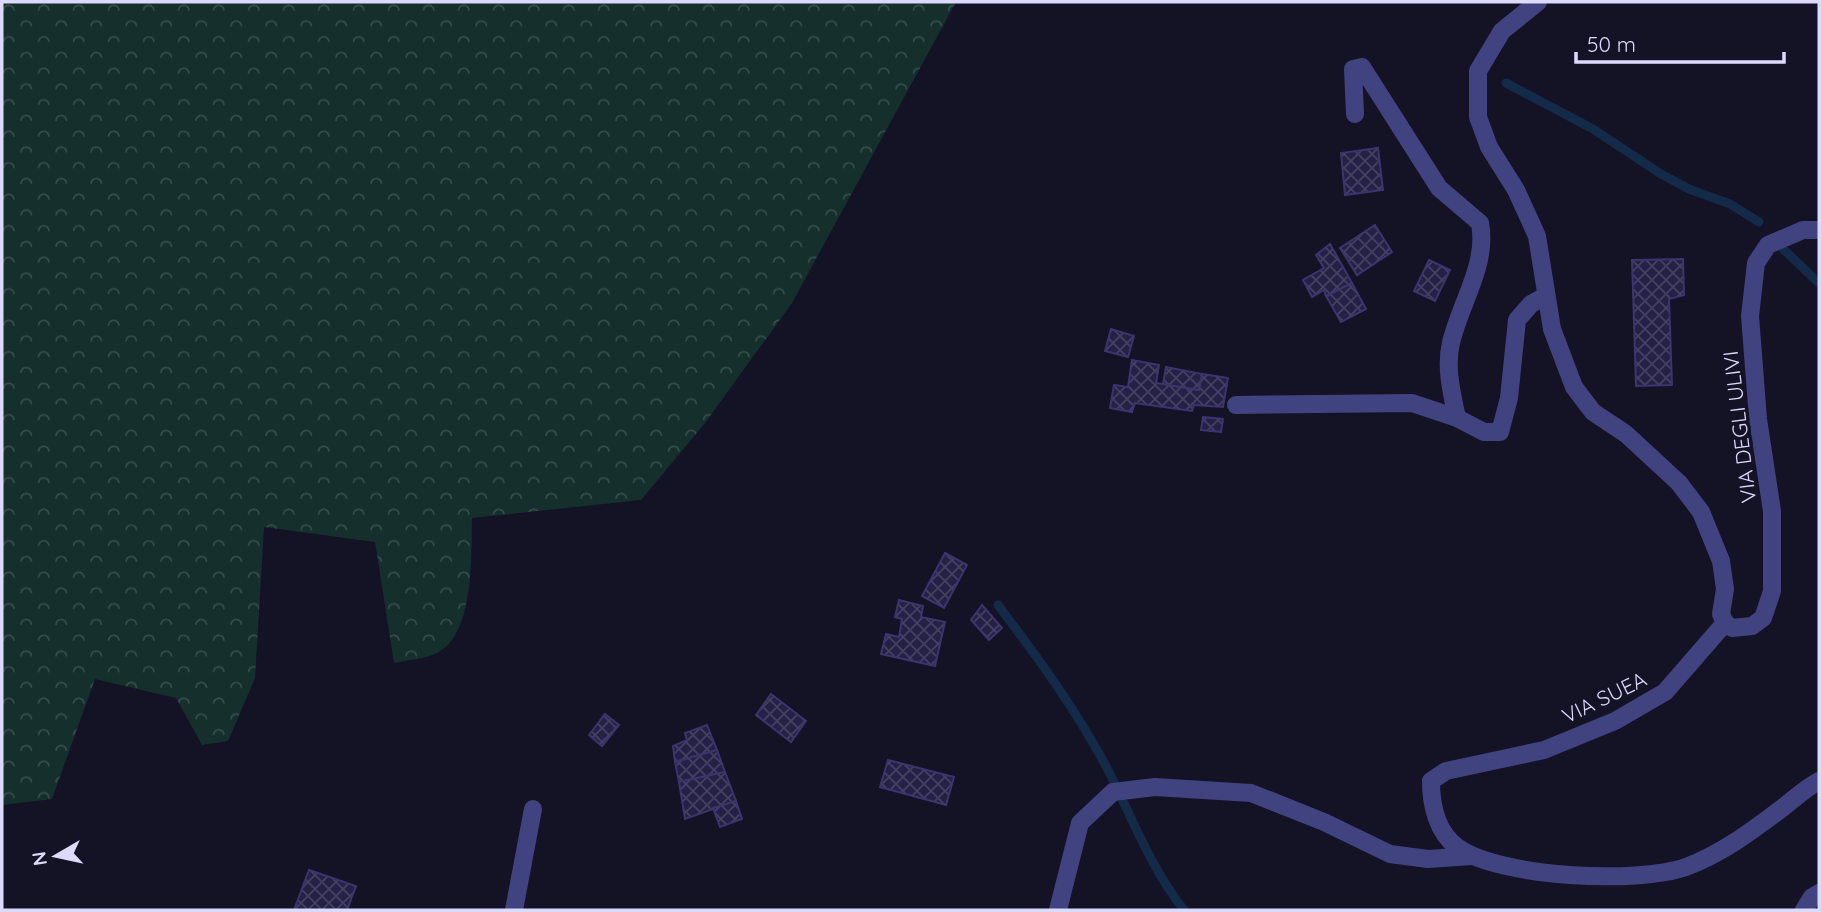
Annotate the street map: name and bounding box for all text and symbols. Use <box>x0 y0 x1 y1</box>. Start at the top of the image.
scale bar <box>1576 21 1784 65</box>
text: 50 m <box>1587 31 1636 57</box>
street label: VIA DEGLI ULIVI <box>1717 350 1761 504</box>
street label: VIA SUEA <box>1557 665 1651 729</box>
north arrow <box>21 821 91 891</box>
text: N <box>26 850 52 867</box>

